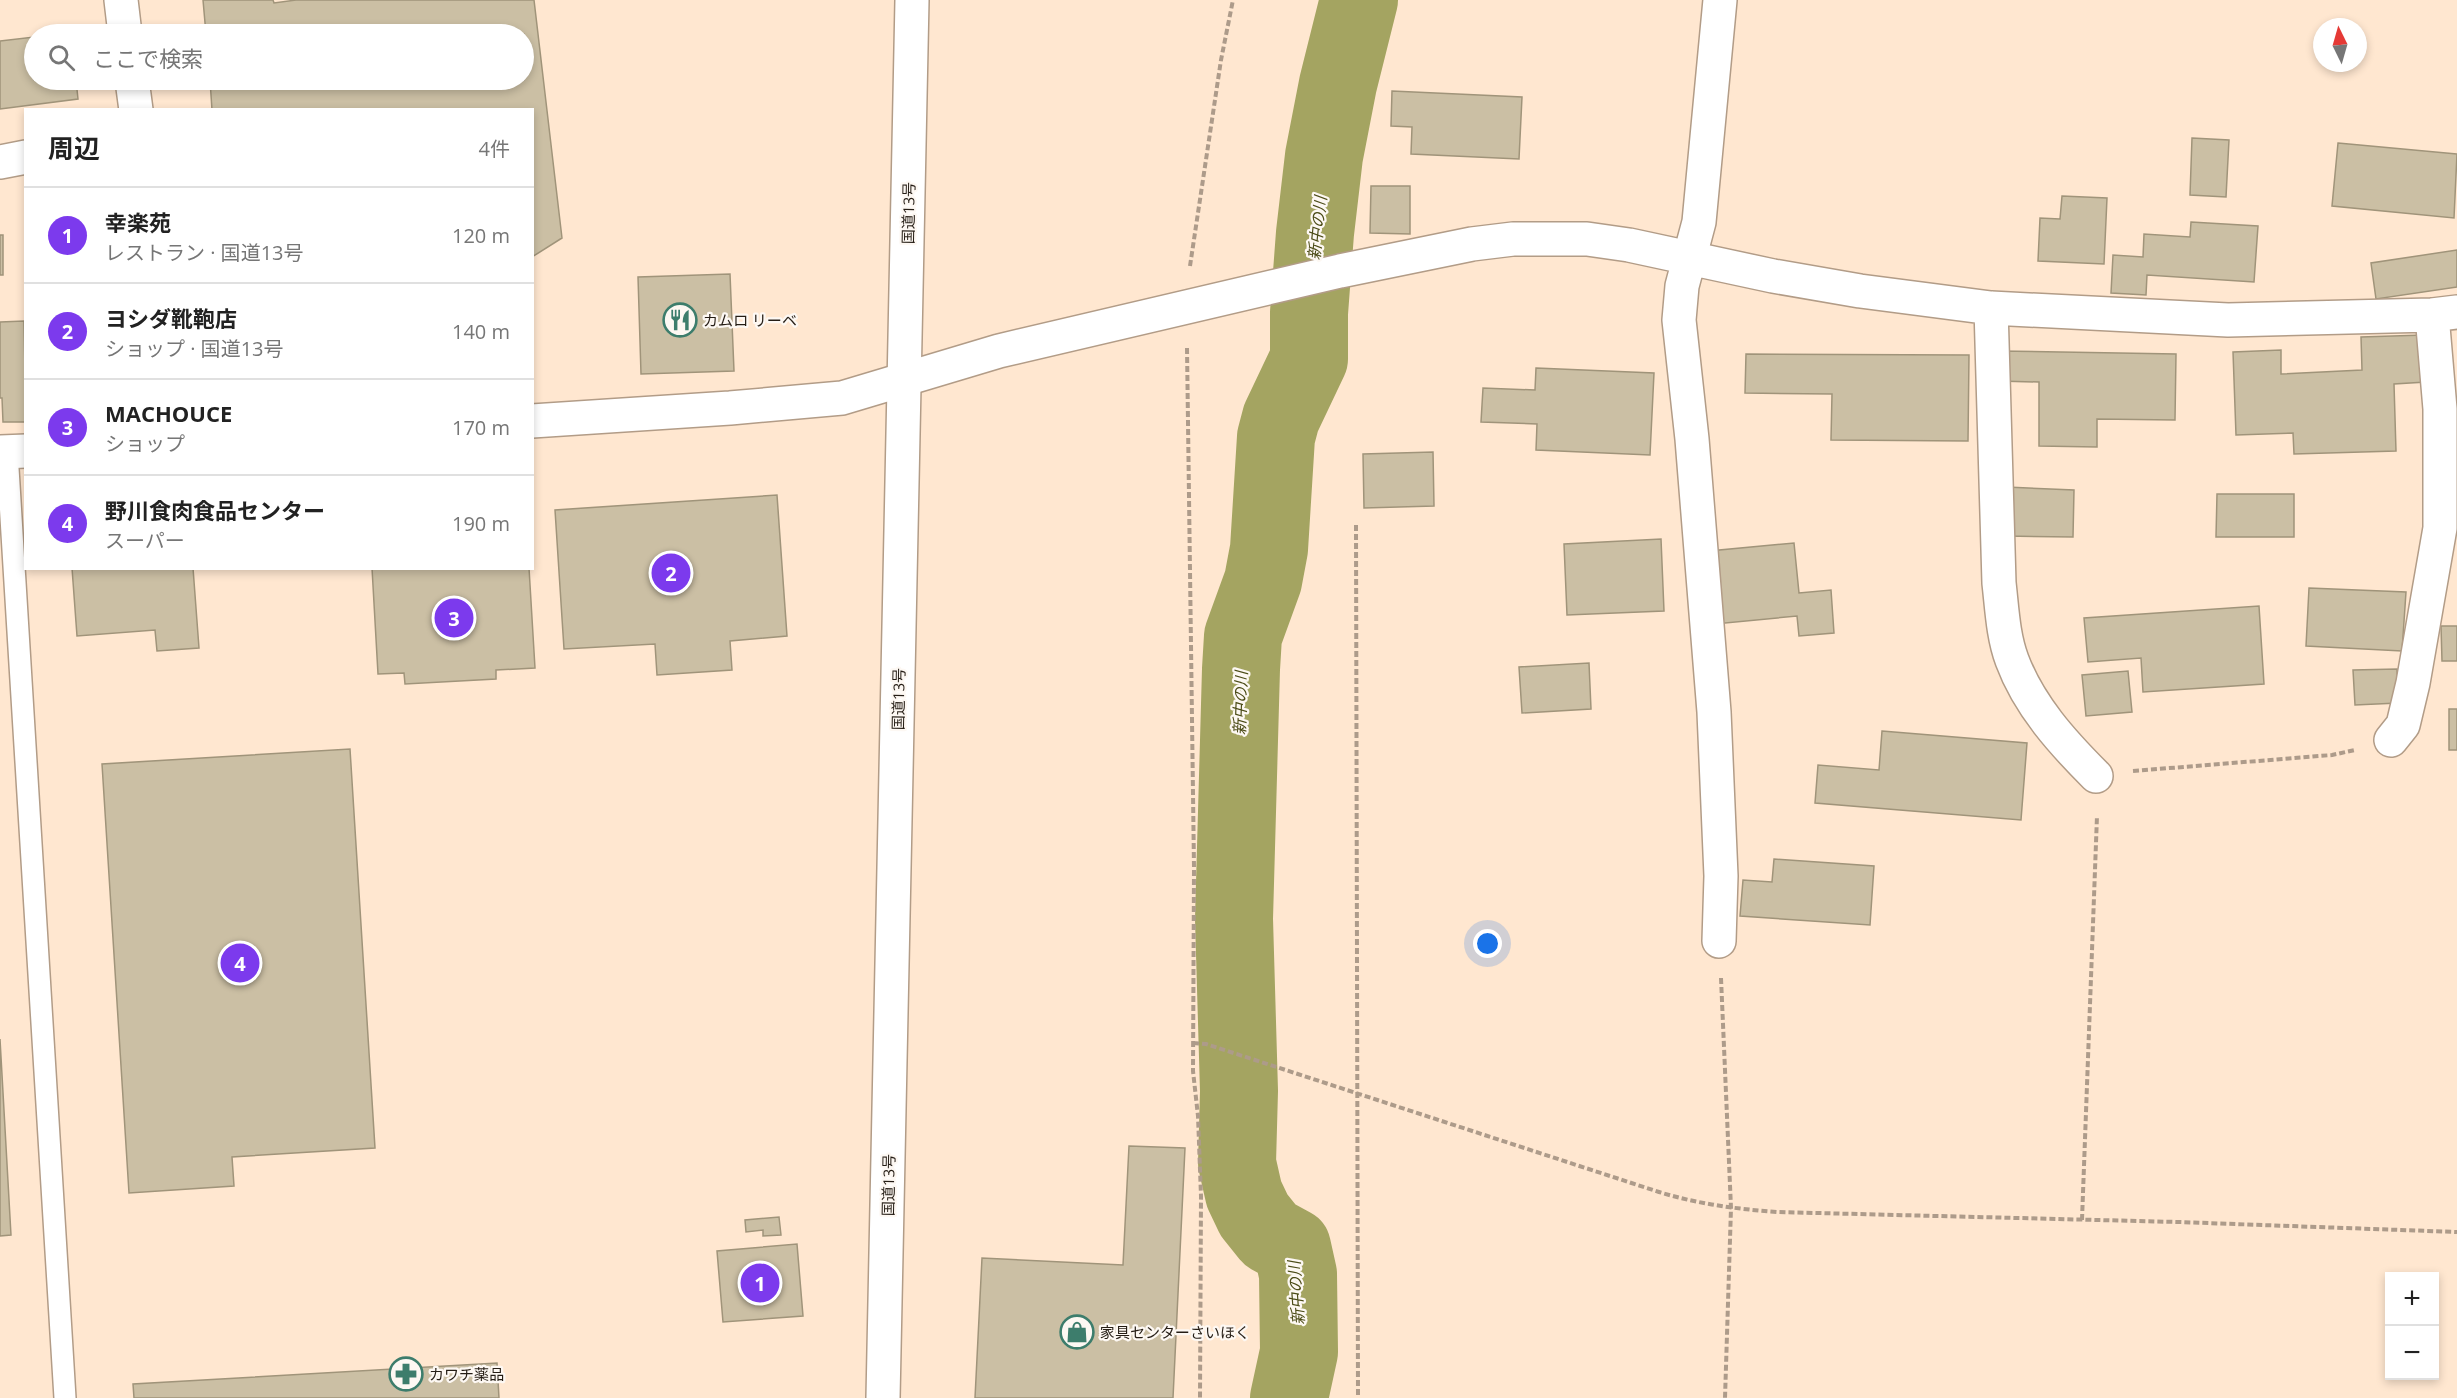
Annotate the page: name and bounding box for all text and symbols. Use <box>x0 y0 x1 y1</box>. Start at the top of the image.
north arrow <box>2313 18 2367 72</box>
search box <box>24 24 534 90</box>
icon: search <box>45 41 78 74</box>
text: ここで検索 <box>93 43 203 73</box>
text: 周辺 <box>48 130 100 166</box>
text: 4件 <box>479 135 510 162</box>
street label: 国道13号 <box>897 182 919 244</box>
water label: 新中の川 <box>1303 193 1331 261</box>
text: 幸楽苑 <box>105 207 171 237</box>
text: 1 <box>62 222 73 249</box>
text: 120 m <box>452 222 510 249</box>
text: レストラン · 国道13号 <box>105 239 304 266</box>
restaurant icon: カムロ リーベ <box>662 302 698 338</box>
text: ヨシダ靴鞄店 <box>105 303 237 333</box>
place label: カムロ リーベ <box>703 310 797 330</box>
text: 2 <box>62 318 73 345</box>
text: 140 m <box>452 318 510 345</box>
text: ショップ · 国道13号 <box>105 335 284 362</box>
text: MACHOUCE <box>105 398 232 428</box>
text: 3 <box>62 414 73 441</box>
text: 170 m <box>452 414 510 441</box>
text: ショップ <box>105 430 185 457</box>
text: 野川食肉食品センター <box>105 495 325 525</box>
text: 4 <box>62 510 73 537</box>
text: 190 m <box>452 510 510 537</box>
text: スーパー <box>105 527 185 554</box>
pin: 2 <box>652 550 690 596</box>
pin: 3 <box>434 596 474 640</box>
street label: 国道13号 <box>887 668 909 730</box>
water label: 新中の川 <box>1228 669 1252 735</box>
your location <box>1473 929 1502 958</box>
pin: 4 <box>220 940 260 986</box>
street label: 国道13号 <box>877 1154 899 1216</box>
water label: 新中の川 <box>1283 1258 1309 1326</box>
pin: 1 <box>740 1260 780 1306</box>
map controls <box>2385 1272 2439 1380</box>
button: + <box>2385 1272 2439 1326</box>
shop icon: 家具センターさいほく <box>1059 1314 1095 1350</box>
place label: 家具センターさいほく <box>1100 1322 1250 1342</box>
button: − <box>2385 1326 2439 1380</box>
pharmacy icon: カワチ薬品 <box>388 1356 424 1392</box>
place label: カワチ薬品 <box>429 1364 504 1384</box>

